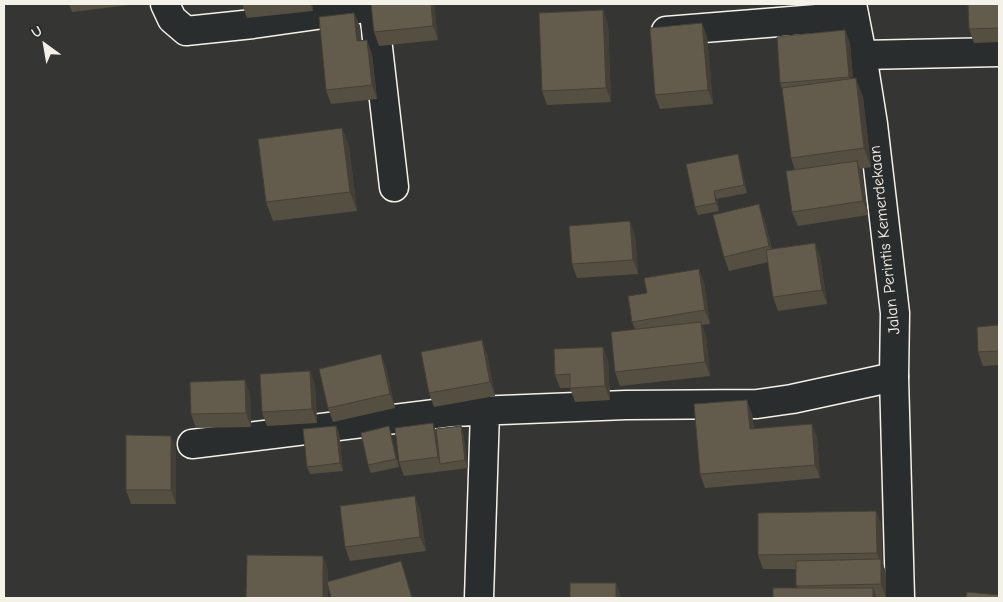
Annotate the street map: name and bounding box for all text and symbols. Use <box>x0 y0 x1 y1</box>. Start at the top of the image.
north arrow <box>20 20 70 70</box>
text: U <box>28 22 45 42</box>
street label: Jalan Perintis Kemerdekaan <box>866 144 904 336</box>

